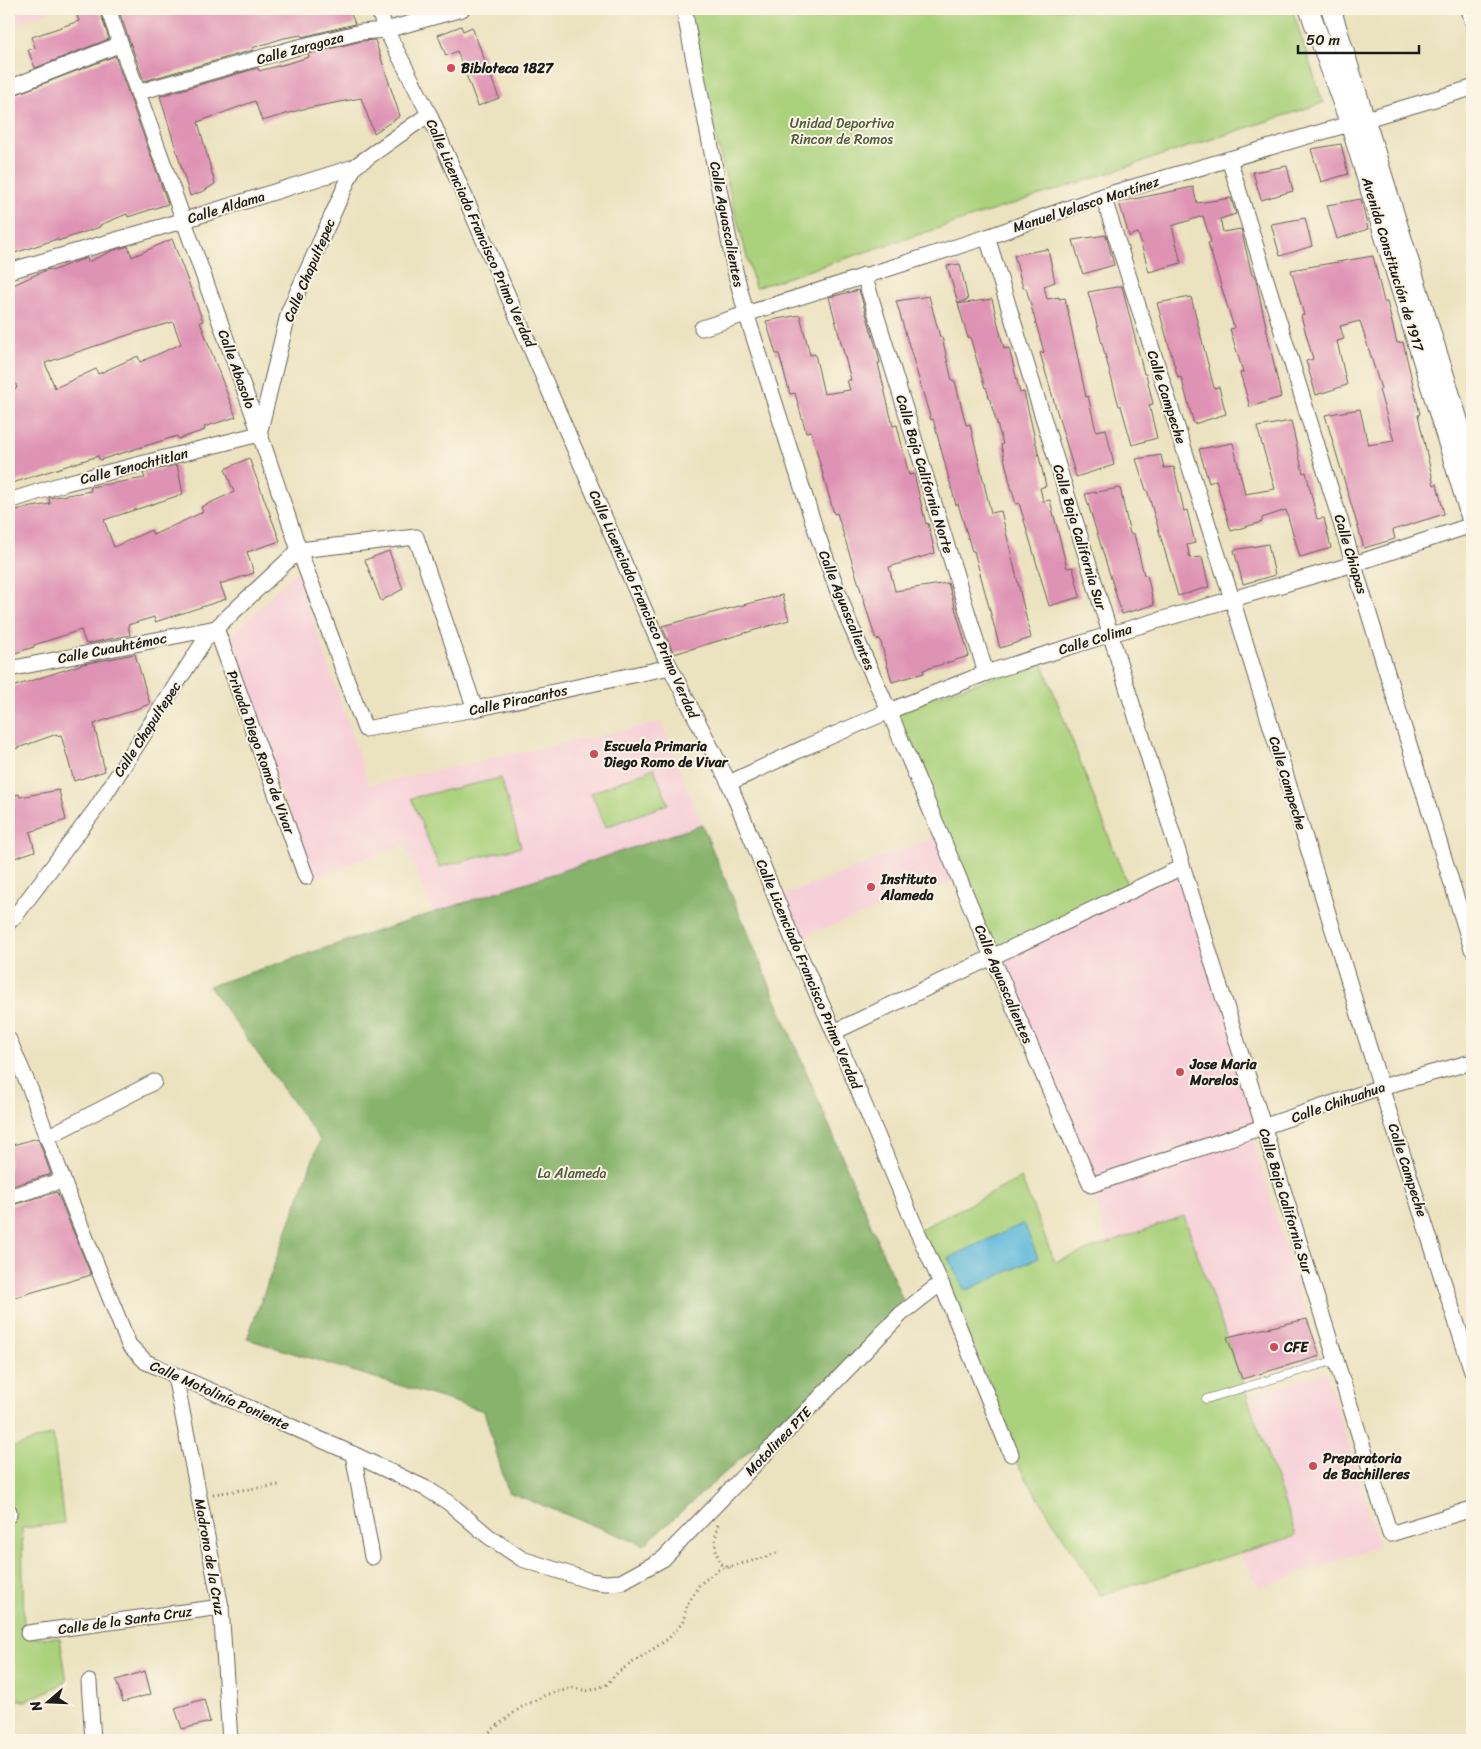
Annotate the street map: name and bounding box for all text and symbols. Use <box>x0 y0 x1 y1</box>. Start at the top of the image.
scale bar <box>1298 22 1420 54</box>
street label: Calle Zaragoza <box>254 25 347 72</box>
text: 50 m <box>1306 27 1341 53</box>
place label: Bibloteca 1827 <box>461 56 554 81</box>
marker: Bibloteca 1827 <box>445 62 457 74</box>
park label: Unidad Deportiva Rincon de Romos <box>790 111 894 152</box>
street label: Calle Licenciado Francisco Primo Verdad <box>419 115 543 353</box>
street label: Calle Aguascalientes <box>702 159 751 289</box>
street label: Manuel Velasco Martínez <box>1010 169 1163 240</box>
street label: Avenida Constitución de 1917 <box>1354 173 1431 355</box>
street label: Calle Aldama <box>184 184 268 231</box>
street label: Calle Chapultepec <box>276 214 343 326</box>
street label: Calle Abasolo <box>211 326 262 412</box>
street label: Calle Campeche <box>1140 347 1193 447</box>
street label: Calle Baja California Norte <box>888 392 961 557</box>
street label: Calle Tenochtitlan <box>77 441 191 492</box>
street label: Calle Baja California Sur <box>1045 461 1114 615</box>
street label: Calle Licenciado Francisco Primo Verdad <box>582 486 706 724</box>
street label: Calle Chiapas <box>1327 511 1375 598</box>
street label: Calle Aguascalientes <box>811 546 882 674</box>
street label: Calle Colima <box>1055 616 1136 663</box>
street label: Calle Cuauhtémoc <box>55 626 169 671</box>
street label: Privada Diego Romo de Vivar <box>219 667 302 839</box>
street label: Calle Chapultepec <box>107 676 188 782</box>
street label: Calle Piracantos <box>467 678 570 723</box>
street label: Calle Campeche <box>1261 733 1314 833</box>
place label: Escuela Primaria Diego Romo de Vivar <box>604 734 729 775</box>
marker: Escuela Primaria Diego Romo de Vivar <box>588 748 600 760</box>
street label: Calle Licenciado Francisco Primo Verdad <box>749 855 869 1095</box>
place label: Instituto Alameda <box>880 867 937 908</box>
marker: Instituto Alameda <box>865 881 877 893</box>
street label: Calle Aguascalientes <box>967 921 1040 1048</box>
place label: Jose Maria Morelos <box>1189 1052 1258 1093</box>
marker: Jose Maria Morelos <box>1174 1066 1186 1078</box>
street label: Calle Chihuahua <box>1288 1075 1389 1130</box>
street label: Calle Campeche <box>1381 1120 1434 1220</box>
street label: Calle Baja California Sur <box>1251 1125 1320 1279</box>
park label: La Alameda <box>537 1161 607 1186</box>
place label: CFE <box>1283 1335 1309 1360</box>
marker: CFE <box>1268 1341 1280 1353</box>
street label: Calle Motolinía Poniente <box>146 1353 294 1438</box>
street label: Motolinea PTE <box>739 1400 819 1482</box>
place label: Preparatoria de Bachilleres <box>1323 1446 1410 1487</box>
marker: Preparatoria de Bachilleres <box>1307 1460 1319 1472</box>
street label: Madrono de la Cruz <box>187 1497 232 1618</box>
street label: Calle de la Santa Cruz <box>56 1599 194 1642</box>
north arrow <box>22 1676 72 1726</box>
text: N <box>23 1697 50 1716</box>

